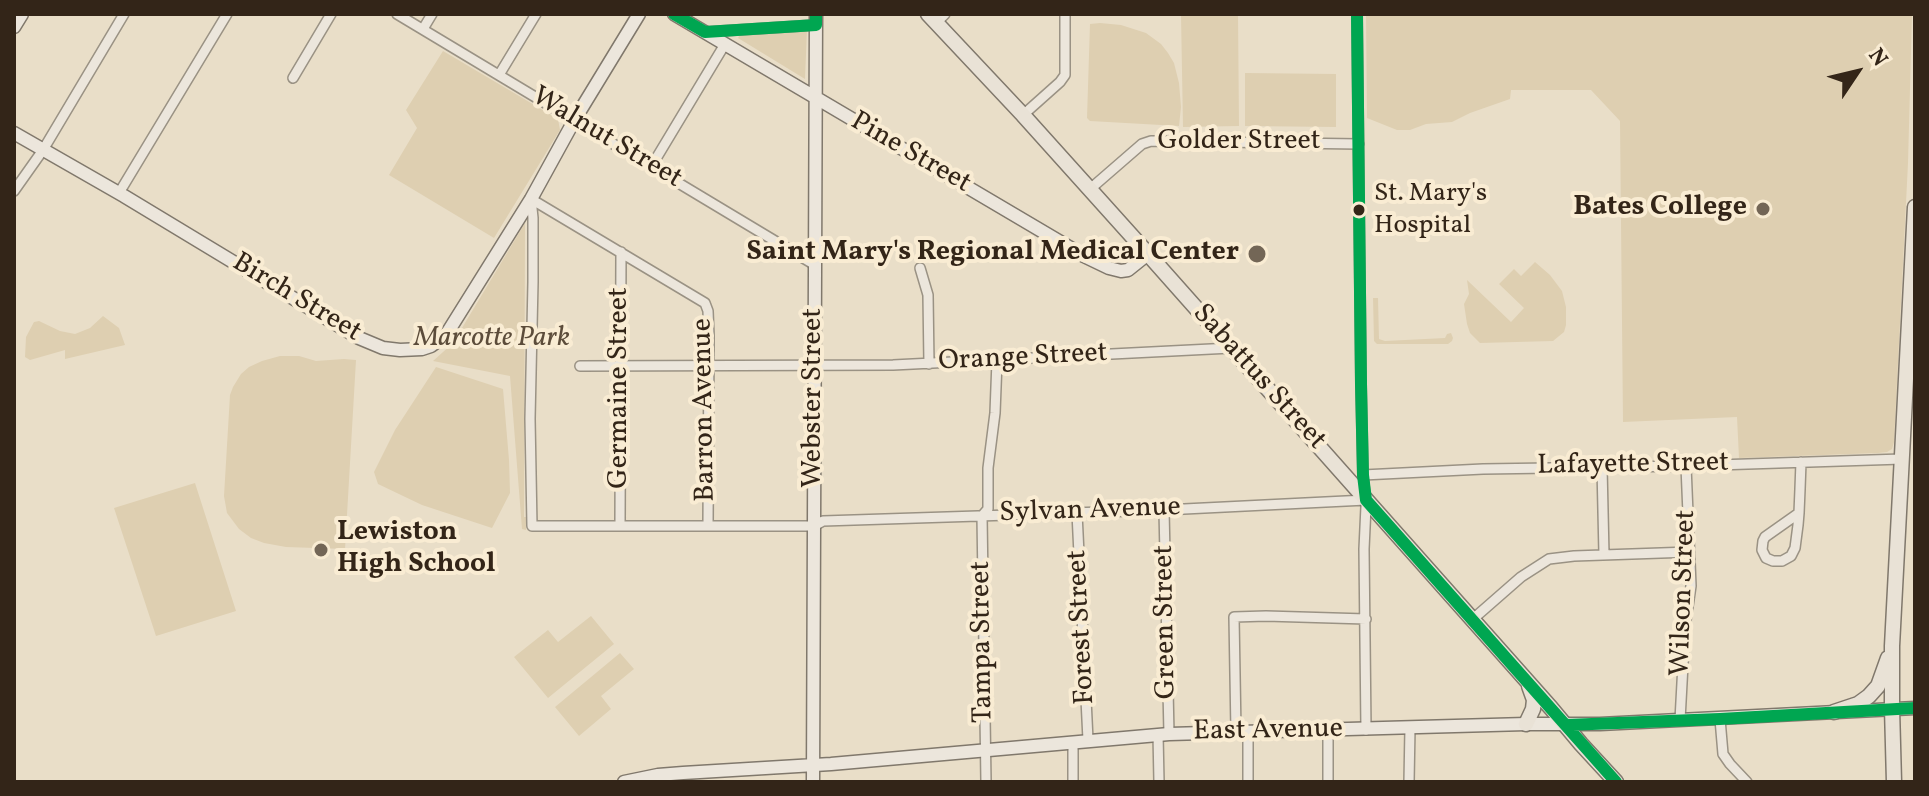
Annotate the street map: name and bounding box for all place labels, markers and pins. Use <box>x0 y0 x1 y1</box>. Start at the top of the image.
place label: St. Mary's Hospital <box>1374 179 1487 240</box>
place label: Bates College <box>1573 192 1747 226</box>
marker: Bates College <box>1754 200 1772 218</box>
marker: St. Mary's Hospital <box>1351 202 1367 218</box>
place label: Saint Mary's Regional Medical Center <box>746 237 1239 271</box>
marker: Saint Mary's Regional Medical Center <box>1246 243 1268 265</box>
place label: Lewiston High School <box>337 517 495 583</box>
marker: Lewiston High School <box>312 541 330 559</box>

